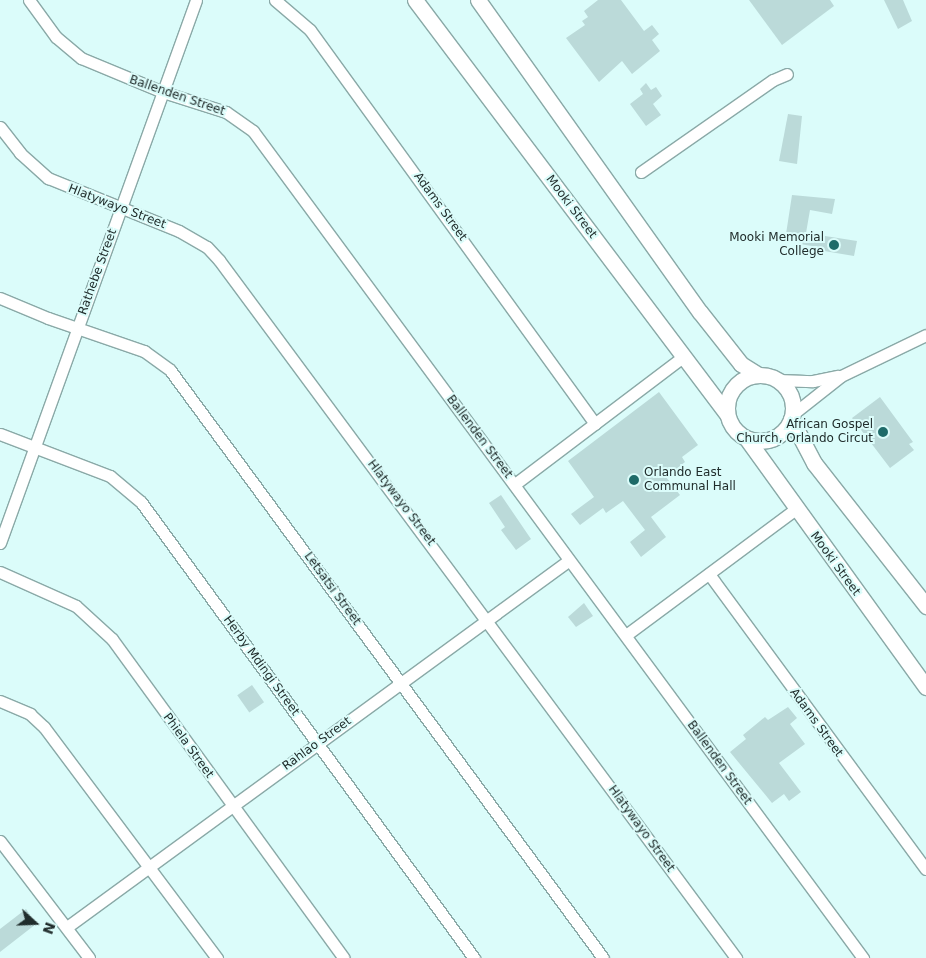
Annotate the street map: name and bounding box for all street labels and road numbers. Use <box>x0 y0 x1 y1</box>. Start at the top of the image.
street label: Ballenden Street <box>127 73 227 119</box>
street label: Adams Street <box>410 170 470 244</box>
street label: Mooki Street <box>543 172 599 242</box>
street label: Hlatywayo Street <box>66 182 168 232</box>
street label: Rathebe Street <box>76 227 120 317</box>
street label: Ballenden Street <box>443 393 515 481</box>
street label: Hlatywayo Street <box>364 457 438 549</box>
street label: Mooki Street <box>807 529 863 599</box>
street label: Letsatsi Street <box>301 550 363 628</box>
street label: Herby Mdingi Street <box>220 613 302 719</box>
street label: Adams Street <box>786 686 846 760</box>
street label: Phiela Street <box>160 711 216 781</box>
street label: Rahlao Street <box>280 714 354 774</box>
street label: Ballenden Street <box>684 718 754 808</box>
street label: Hlatywayo Street <box>605 783 677 875</box>

